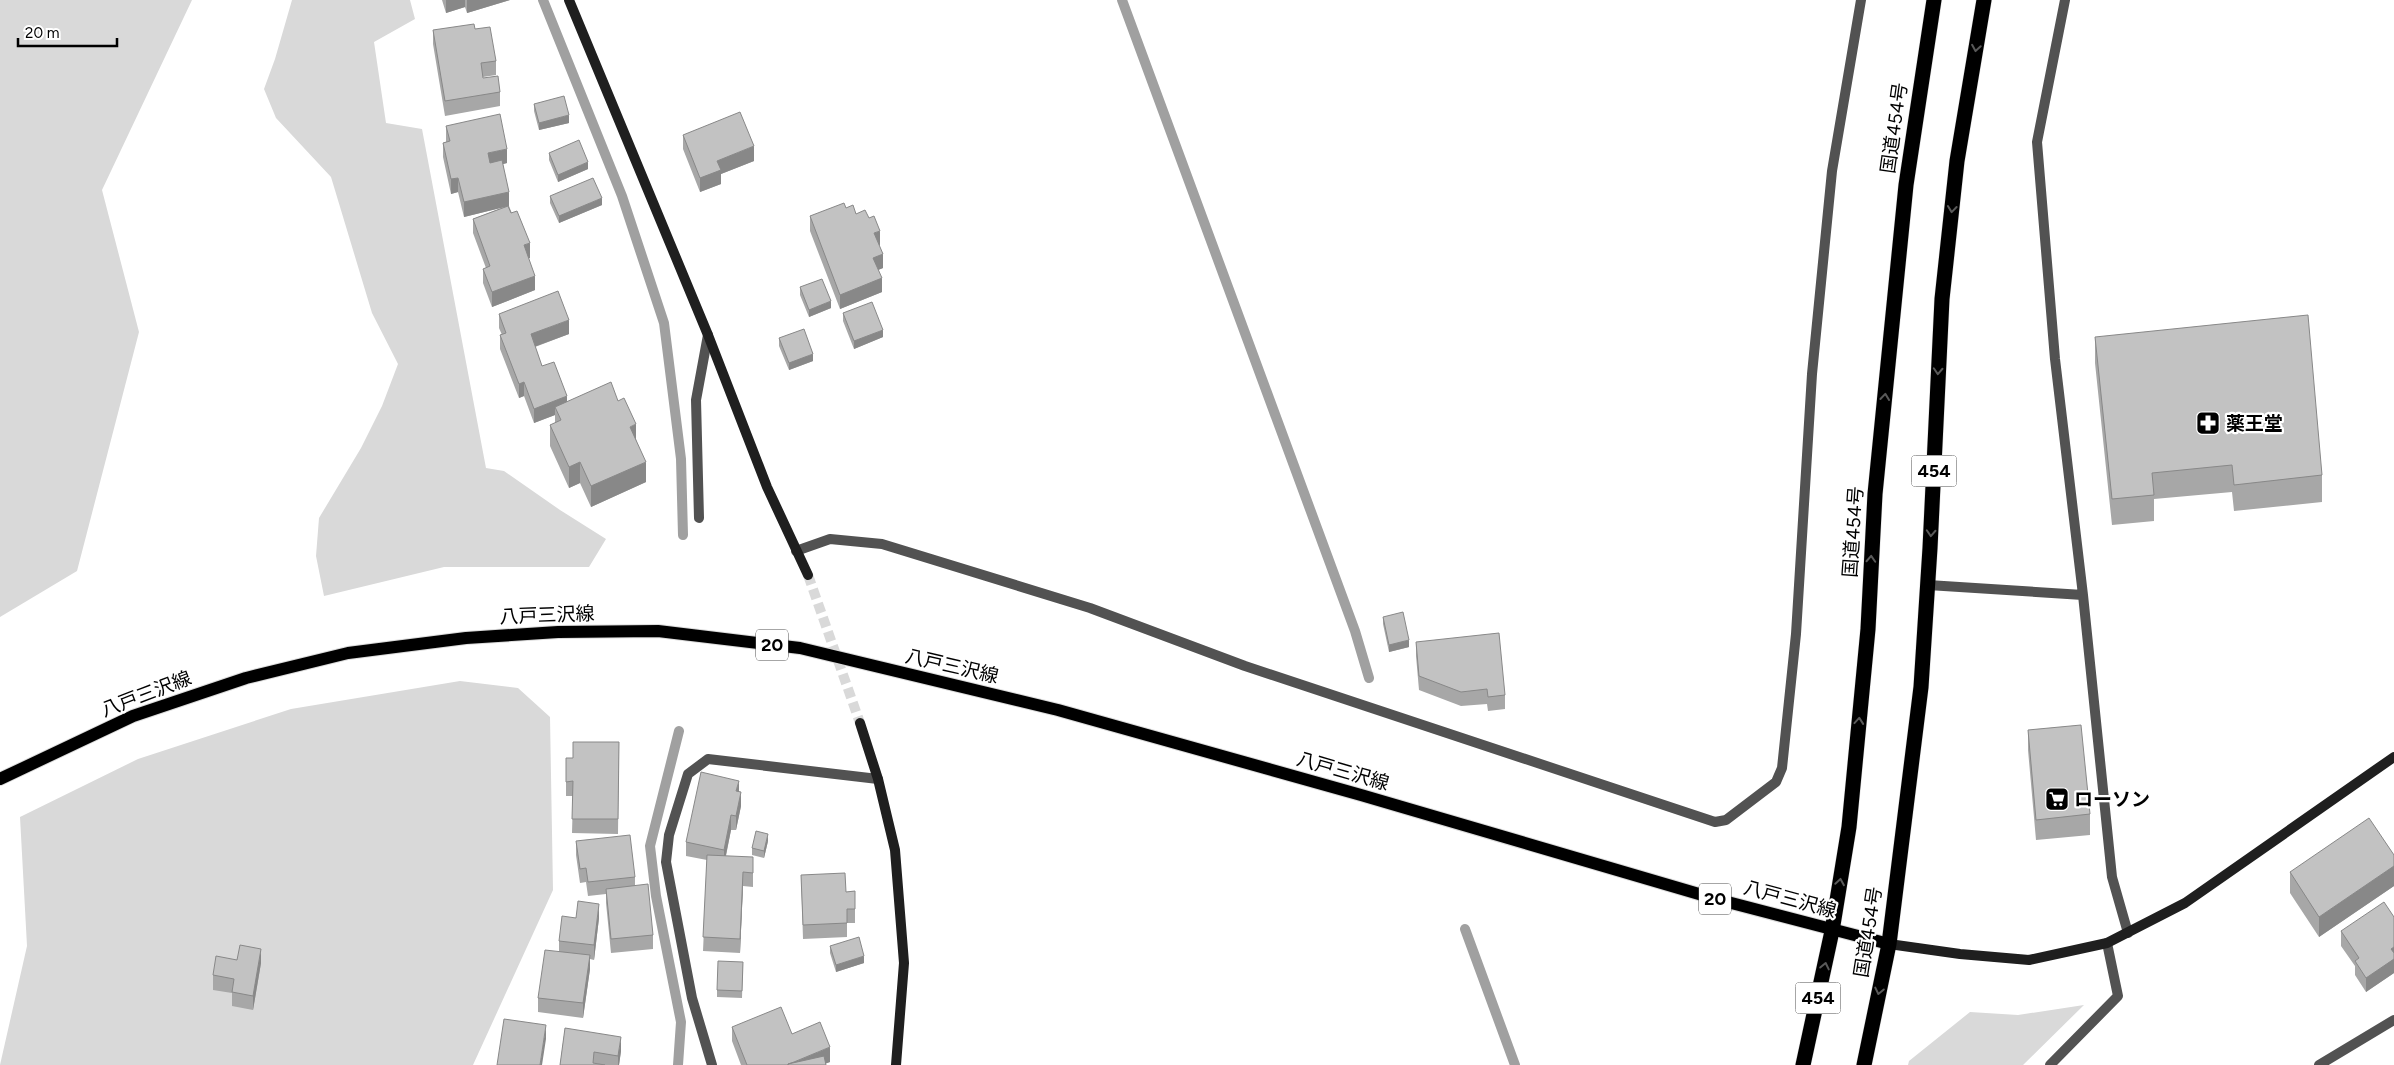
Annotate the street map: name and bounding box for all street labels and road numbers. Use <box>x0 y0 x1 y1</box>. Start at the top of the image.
street label: 国道454号 <box>1876 81 1912 175</box>
road number: 454 <box>1912 456 1956 486</box>
street label: 国道454号 <box>1838 486 1868 578</box>
street label: 八戸三沢線 <box>499 602 595 628</box>
road number: 20 <box>756 630 788 660</box>
street label: 八戸三沢線 <box>903 644 1001 688</box>
street label: 八戸三沢線 <box>98 666 194 722</box>
street label: 八戸三沢線 <box>1294 747 1392 795</box>
street label: 八戸三沢線 <box>1741 876 1839 922</box>
road number: 20 <box>1699 884 1731 914</box>
street label: 国道454号 <box>1849 885 1887 979</box>
road number: 454 <box>1796 982 1840 1014</box>

